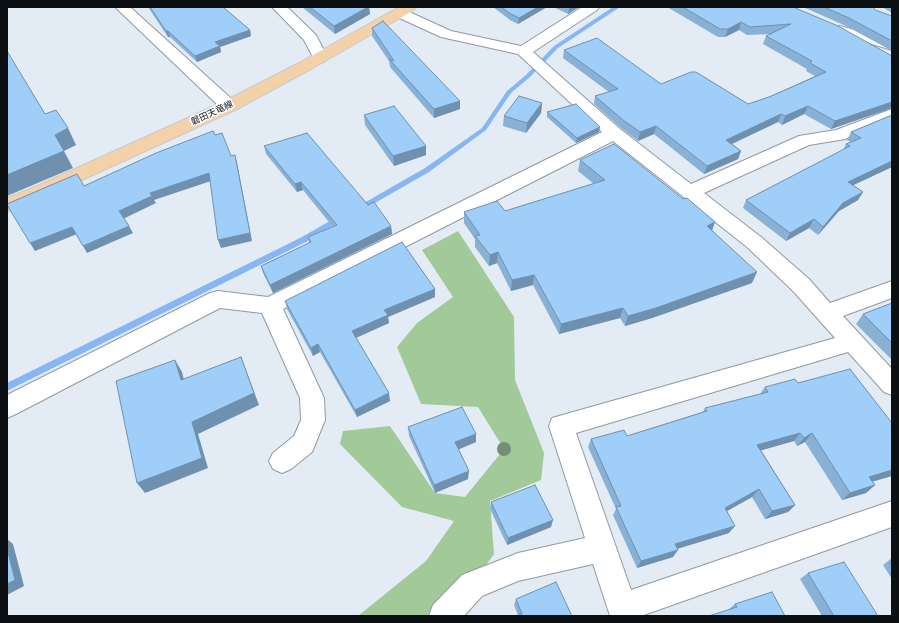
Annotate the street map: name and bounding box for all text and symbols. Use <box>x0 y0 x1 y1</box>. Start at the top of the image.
street label: 磐田天竜線 <box>189 99 235 127</box>

